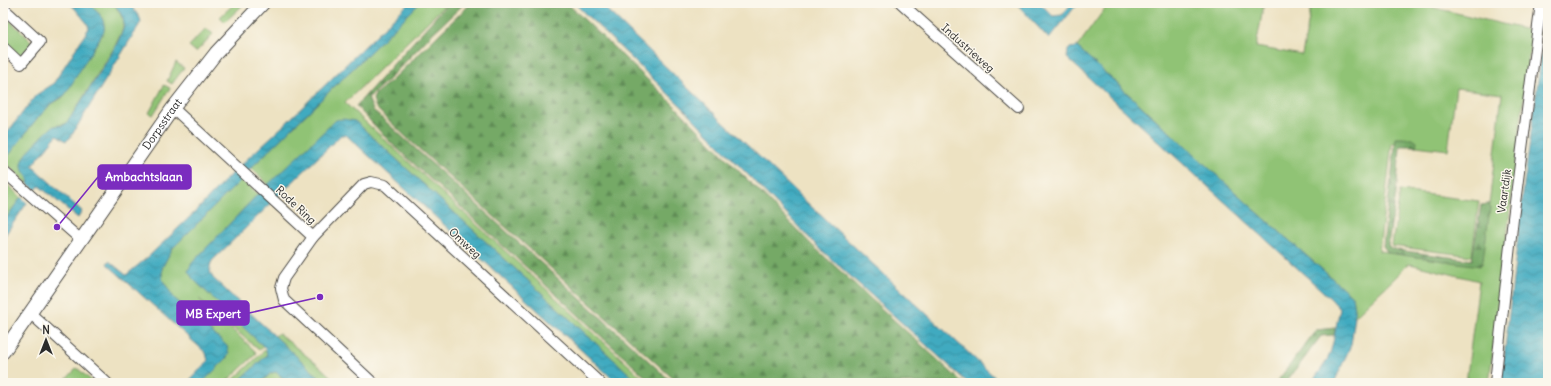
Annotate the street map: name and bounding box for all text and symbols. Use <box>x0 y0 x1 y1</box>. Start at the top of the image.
street label: Industrieweg <box>939 21 997 75</box>
street label: Dorpsstraat <box>139 95 185 152</box>
callout: Ambachtslaan <box>98 165 191 189</box>
street label: Vaartdijk <box>1494 168 1514 214</box>
text: Ambachtslaan <box>105 169 183 184</box>
street label: Rode Ring <box>273 183 319 227</box>
street label: Omweg <box>446 225 484 261</box>
callout: MB Expert <box>177 301 249 325</box>
text: MB Expert <box>185 306 242 322</box>
north arrow <box>26 320 66 360</box>
text: N <box>42 323 50 337</box>

